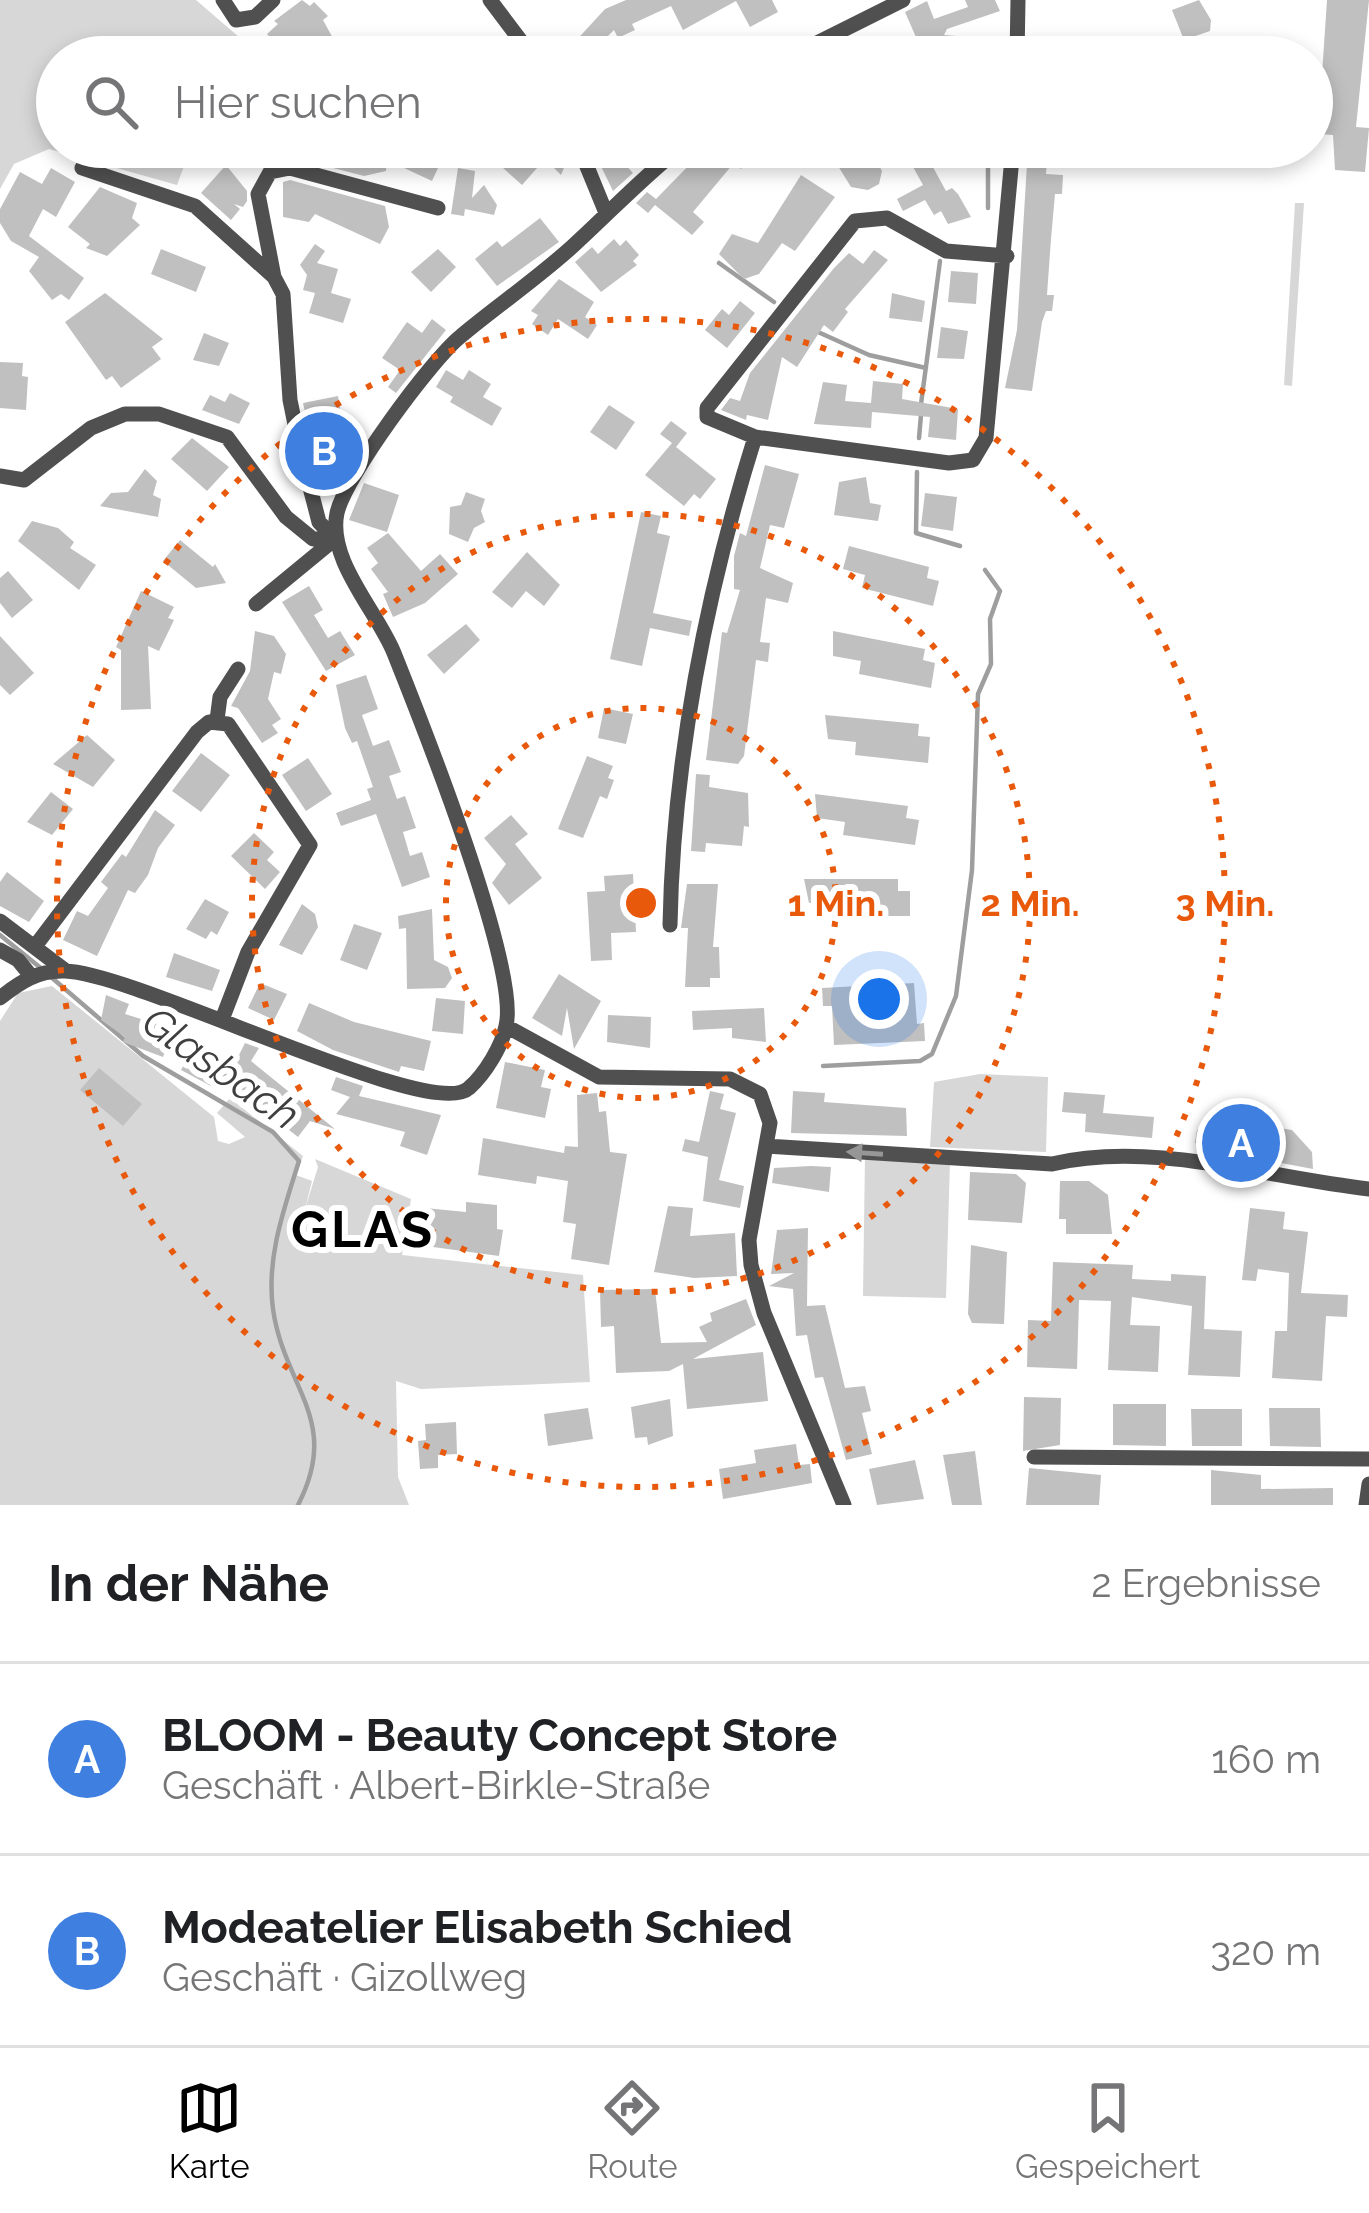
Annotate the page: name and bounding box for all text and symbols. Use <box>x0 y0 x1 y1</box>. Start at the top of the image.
search box <box>36 36 1333 168</box>
icon: search <box>78 69 144 135</box>
text: Hier suchen <box>174 76 422 129</box>
pin: B <box>285 406 363 496</box>
centre of rings <box>620 882 662 924</box>
text: 1 Min. <box>788 882 884 924</box>
text: 2 Min. <box>980 882 1080 924</box>
text: 3 Min. <box>1176 882 1274 924</box>
your location <box>849 969 909 1029</box>
water label: Glasbach <box>133 996 309 1140</box>
pin: A <box>1202 1098 1280 1188</box>
one-way arrow <box>846 1144 884 1163</box>
district label: GLAS <box>291 1199 435 1259</box>
text: In der Nähe <box>48 1553 329 1613</box>
text: 2 Ergebnisse <box>1091 1560 1321 1606</box>
text: BLOOM - Beauty Concept Store <box>162 1709 837 1762</box>
text: A <box>74 1736 100 1782</box>
text: 160 m <box>1211 1736 1321 1782</box>
text: Geschäft · Albert-Birkle-Straße <box>162 1762 710 1808</box>
text: Modeatelier Elisabeth Schied <box>162 1901 792 1954</box>
text: B <box>74 1928 100 1974</box>
text: 320 m <box>1210 1928 1321 1974</box>
text: Geschäft · Gizollweg <box>162 1954 527 2000</box>
tab: Karte <box>169 2075 250 2186</box>
tab: Route <box>587 2075 678 2186</box>
tab: Gespeichert <box>1015 2075 1200 2186</box>

